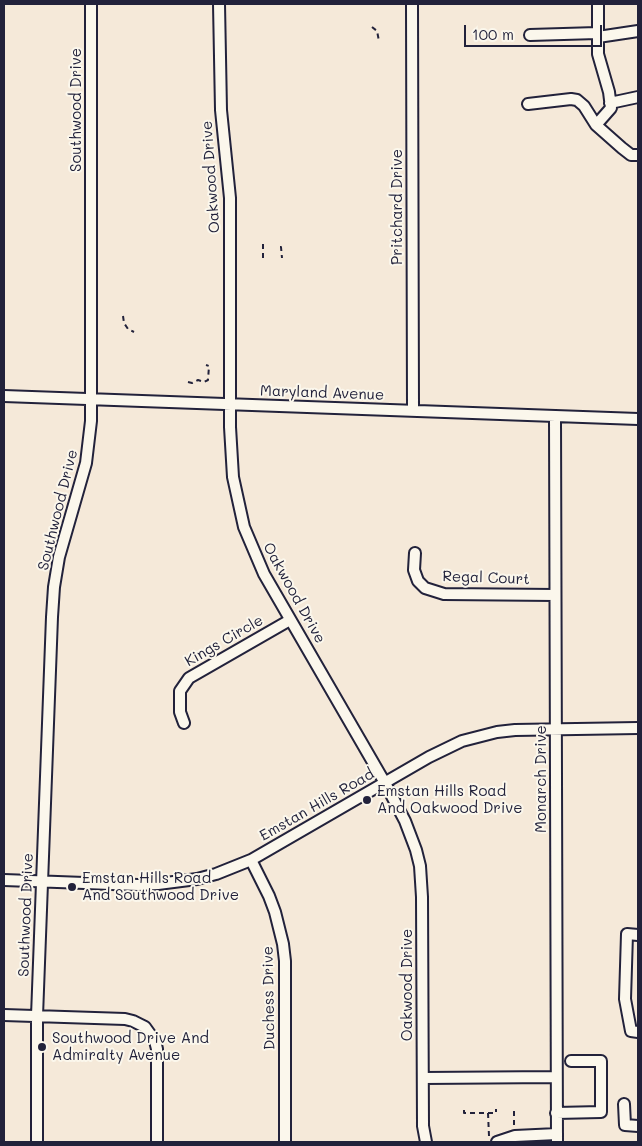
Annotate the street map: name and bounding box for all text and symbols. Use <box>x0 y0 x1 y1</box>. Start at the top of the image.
scale bar <box>467 15 604 47</box>
text: 100 m <box>472 24 514 44</box>
street label: Southwood Drive <box>67 48 85 172</box>
street label: Oakwood Drive <box>198 120 224 234</box>
street label: Pritchard Drive <box>388 149 406 265</box>
street label: Maryland Avenue <box>260 382 384 404</box>
street label: Southwood Drive <box>34 448 82 572</box>
street label: Oakwood Drive <box>259 539 329 647</box>
street label: Regal Court <box>442 567 530 589</box>
street label: Kings Circle <box>182 611 266 671</box>
street label: Monarch Drive <box>532 725 550 833</box>
street label: Emstan Hills Road <box>257 765 377 845</box>
place label: Emstan Hills Road And Oakwood Drive <box>377 782 523 817</box>
marker: Emstan Hills Road And Oakwood Drive <box>361 794 373 806</box>
street label: Southwood Drive <box>15 853 37 977</box>
place label: Emstan Hills Road And Southwood Drive <box>82 869 239 904</box>
marker: Emstan Hills Road And Southwood Drive <box>66 881 78 893</box>
street label: Oakwood Drive <box>398 929 416 1041</box>
street label: Duchess Drive <box>259 946 279 1050</box>
place label: Southwood Drive And Admiralty Avenue <box>52 1029 209 1064</box>
marker: Southwood Drive And Admiralty Avenue <box>36 1041 48 1053</box>

